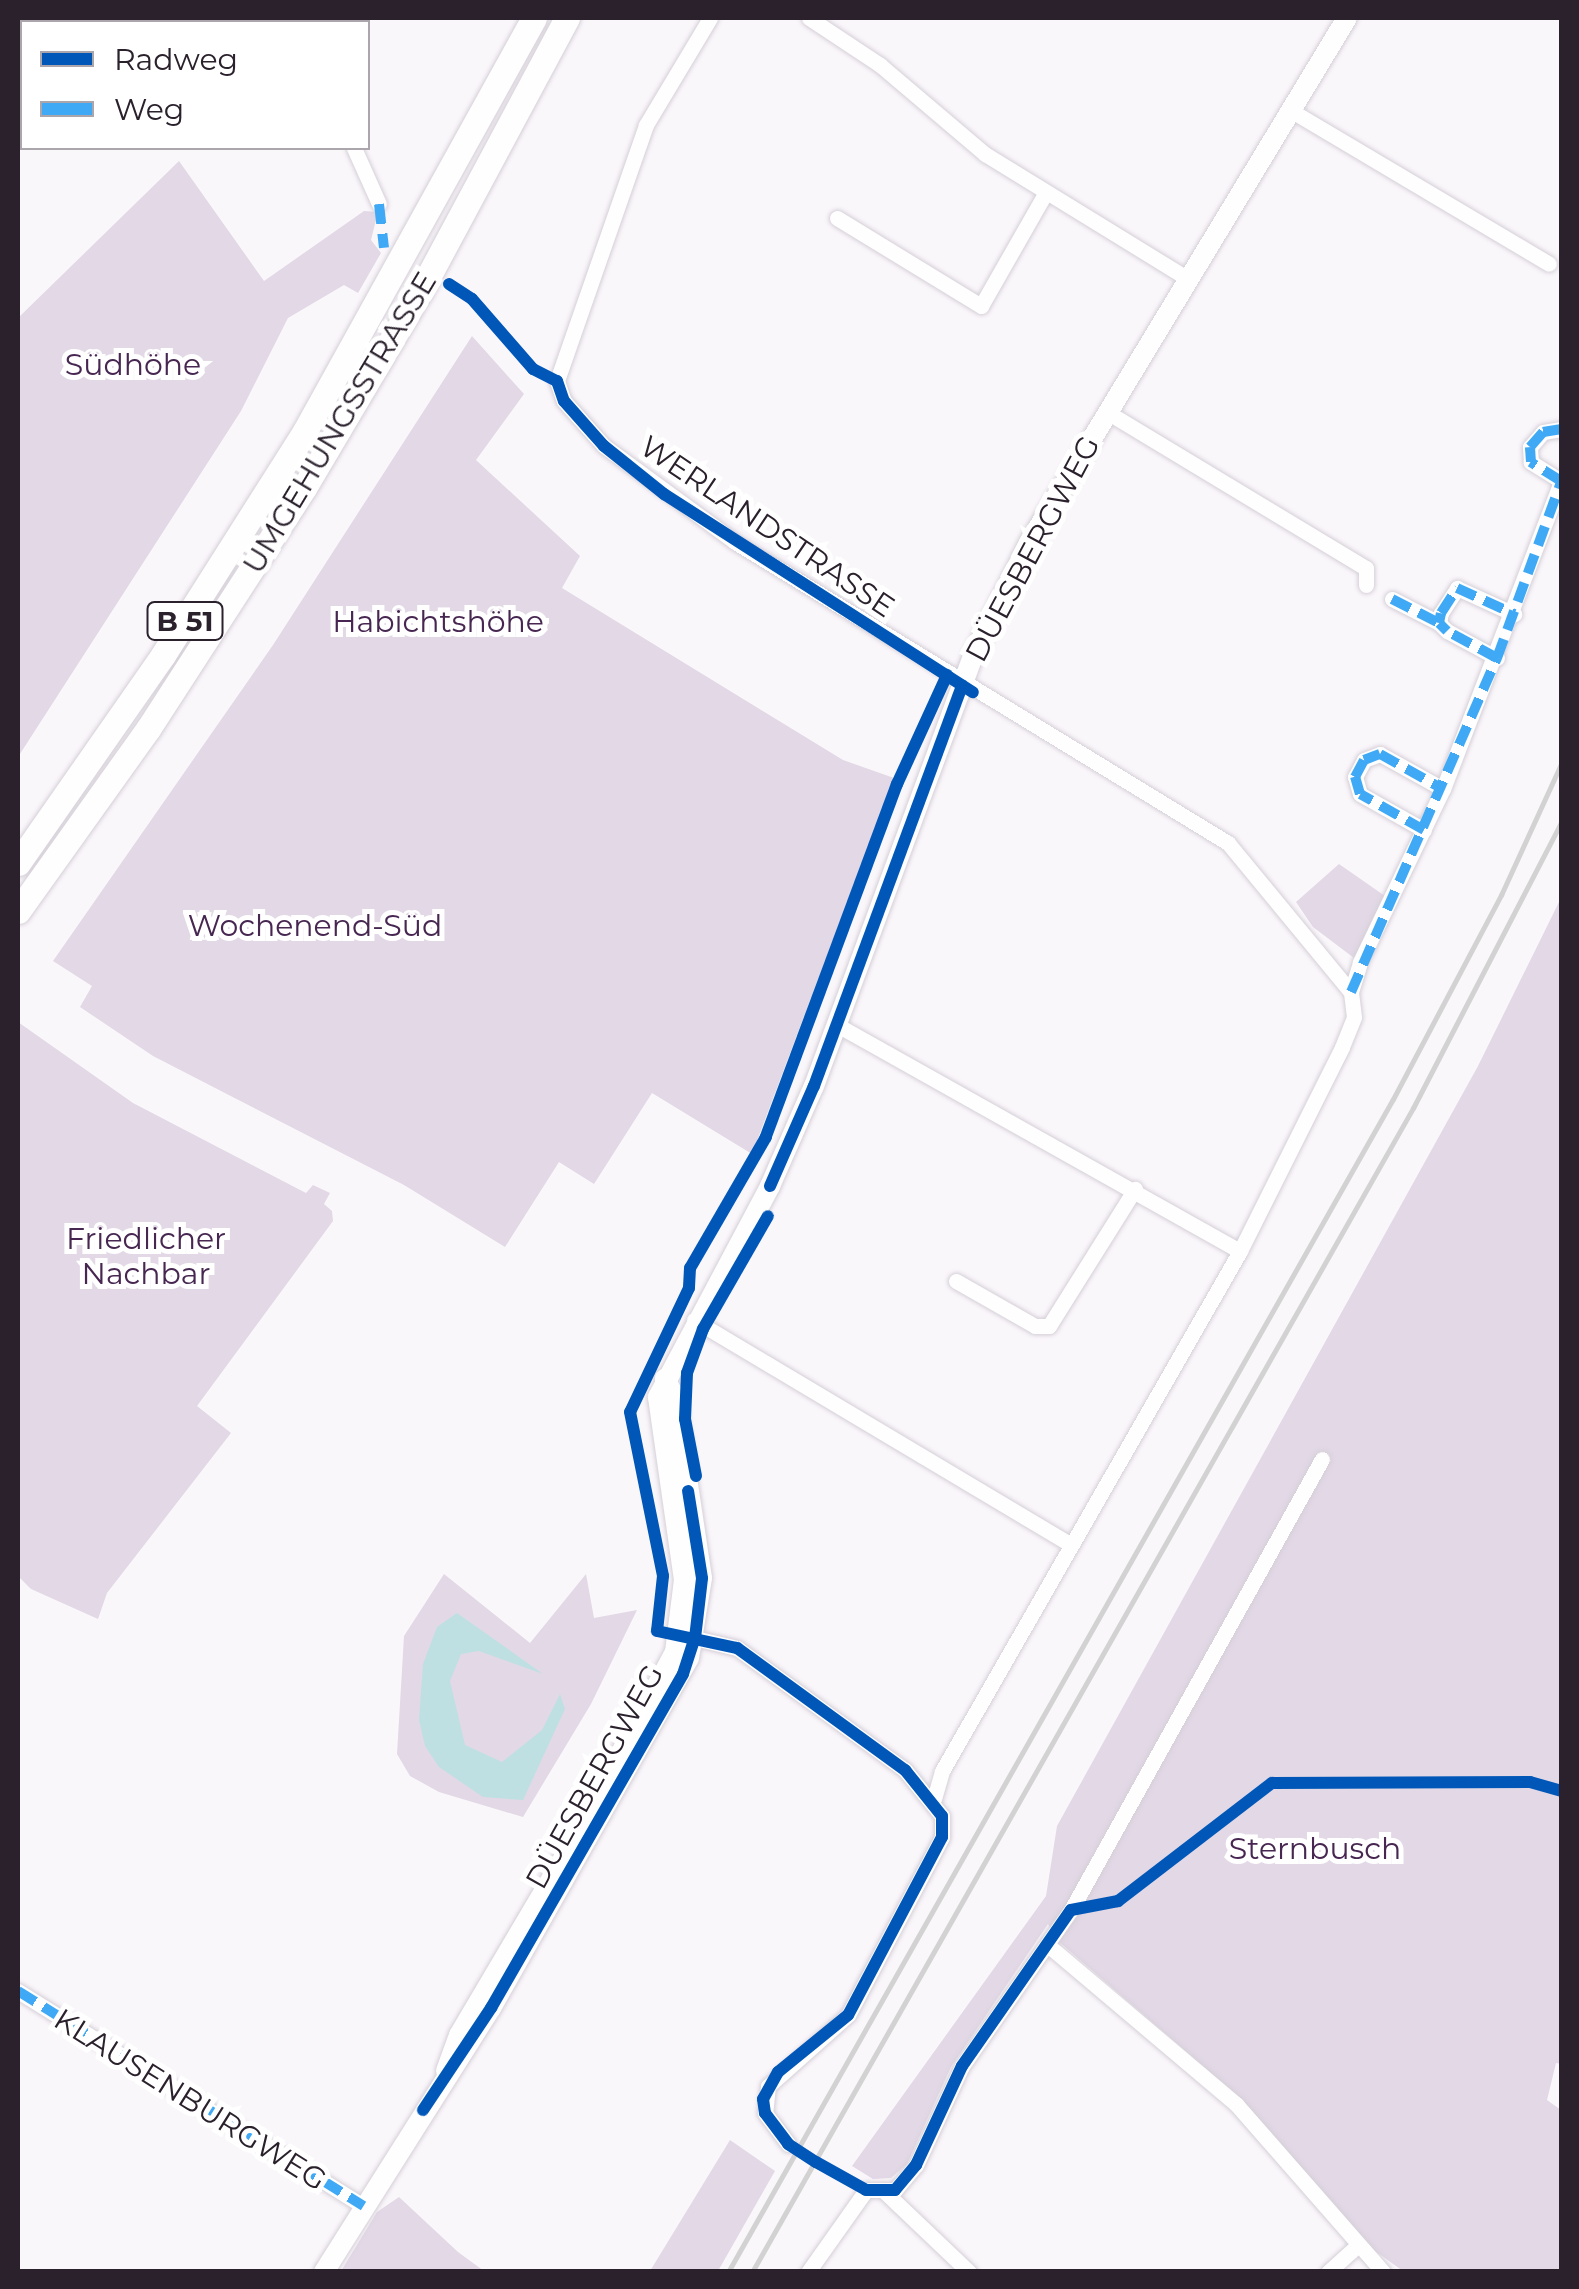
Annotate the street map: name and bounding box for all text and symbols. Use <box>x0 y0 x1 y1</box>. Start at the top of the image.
legend <box>20 20 370 150</box>
text: Radweg <box>114 41 238 78</box>
text: Weg <box>114 91 184 128</box>
street label: UMGEHUNGSSTRASSE <box>236 266 444 580</box>
park label: Südhöhe <box>65 347 201 383</box>
street label: WERLANDSTRASSE <box>633 429 901 625</box>
street label: DÜESBERGWEG <box>958 430 1108 668</box>
road number: B 51 <box>145 598 225 644</box>
park label: Habichtshöhe <box>332 604 544 640</box>
park label: Wochenend-Süd <box>188 908 442 944</box>
park label: Friedlicher Nachbar <box>66 1221 226 1292</box>
street label: DÜESBERGWEG <box>518 1659 672 1895</box>
park label: Sternbusch <box>1229 1831 1401 1867</box>
street label: KLAUSENBURGWEG <box>47 2002 333 2198</box>

